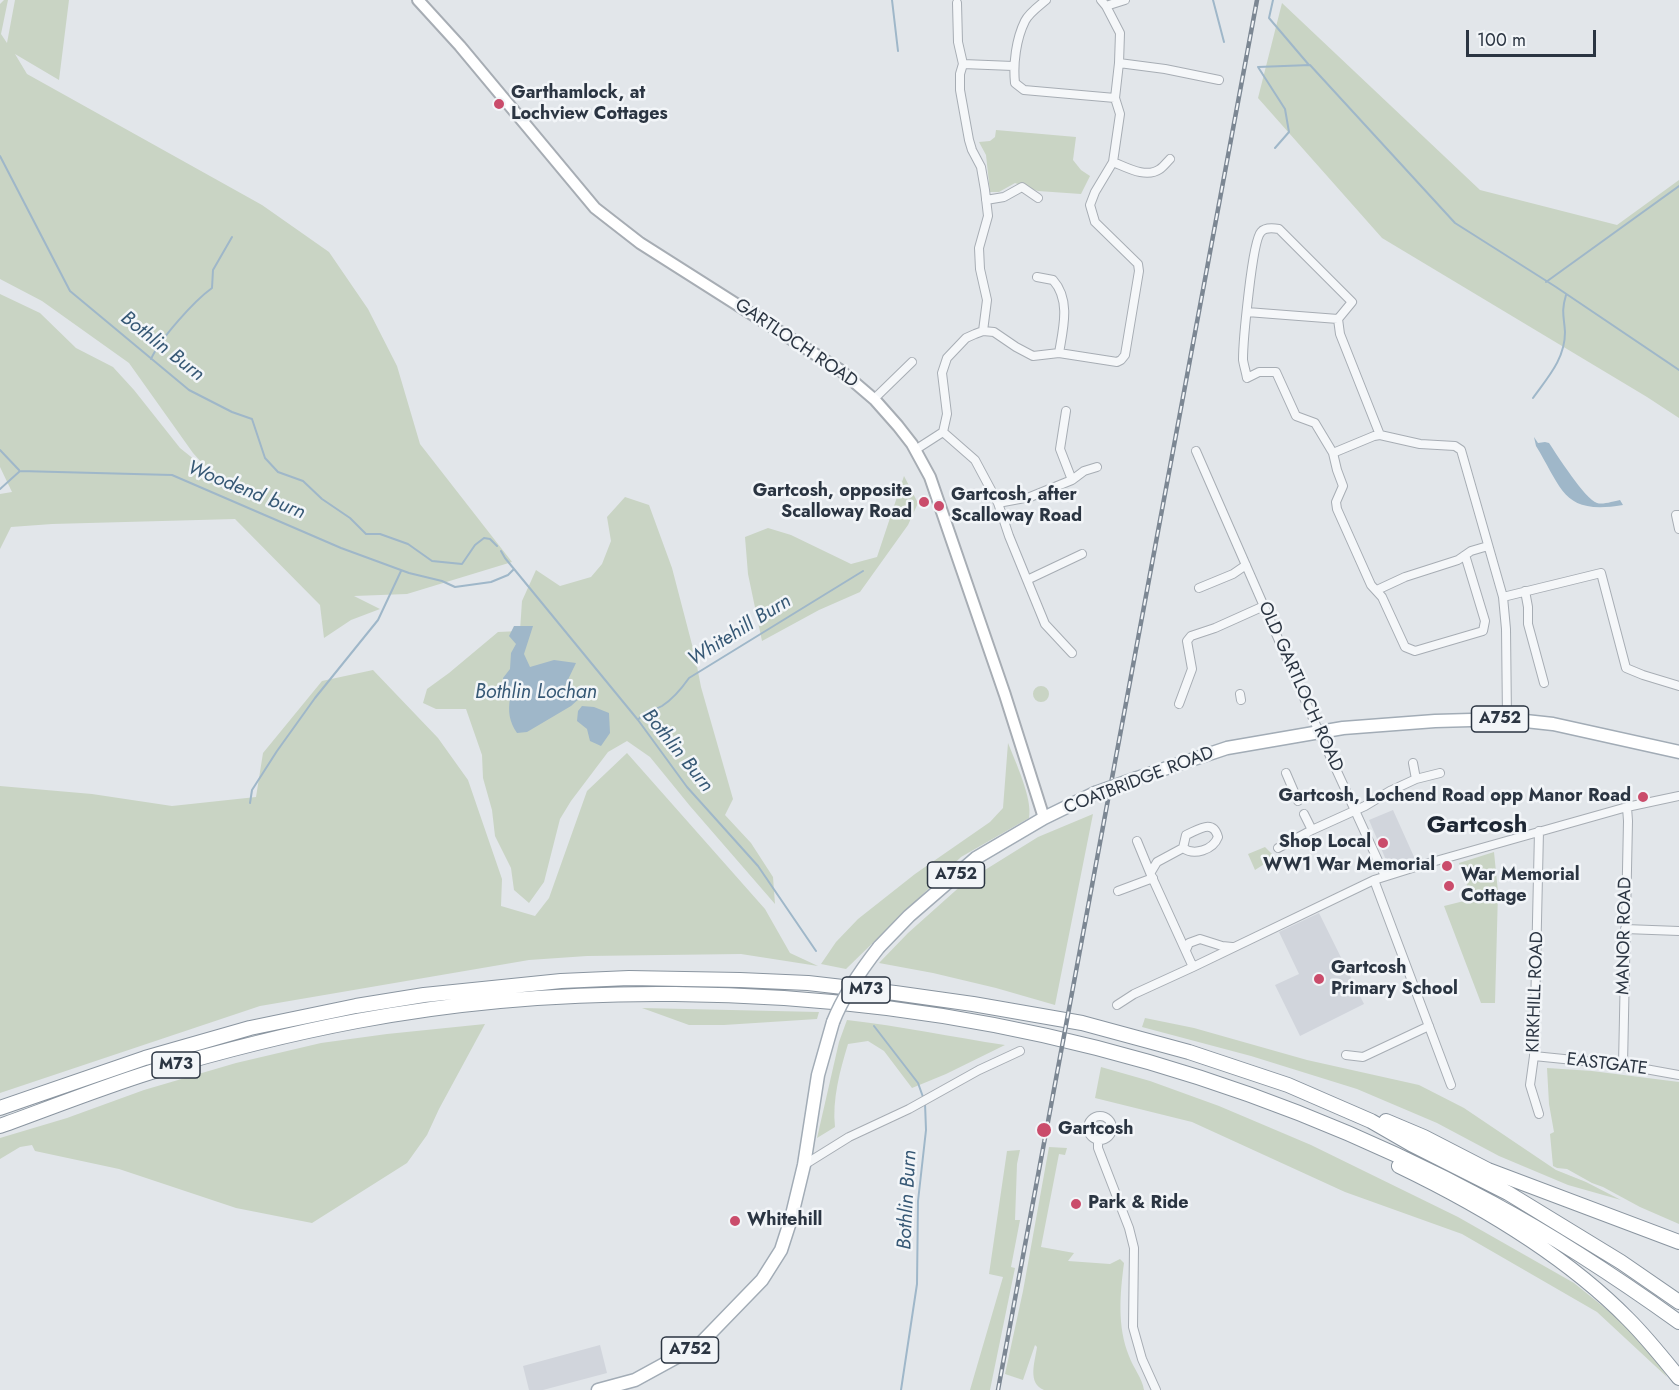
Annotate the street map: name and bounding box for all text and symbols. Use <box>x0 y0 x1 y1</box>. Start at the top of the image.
scale bar <box>1469 18 1600 56</box>
text: 100 m <box>1477 27 1526 53</box>
place label: Garthamlock, at Lochview Cottages <box>511 83 668 125</box>
marker: Garthamlock, at Lochview Cottages <box>492 97 506 111</box>
street label: GARTLOCH ROAD <box>730 295 862 393</box>
water label: Bothlin Burn <box>115 307 209 387</box>
water label: Woodend burn <box>183 456 309 526</box>
place label: Gartcosh, opposite Scalloway Road <box>753 481 912 524</box>
place label: Gartcosh, after Scalloway Road <box>951 485 1082 528</box>
marker: Gartcosh, opposite Scalloway Road <box>917 495 931 509</box>
marker: Gartcosh, after Scalloway Road <box>932 499 946 513</box>
water label: Whitehill Burn <box>684 590 796 672</box>
street label: OLD GARTLOCH ROAD <box>1253 599 1347 775</box>
water label: Bothlin Lochan <box>475 681 597 705</box>
water label: Bothlin Burn <box>636 705 718 797</box>
road number: A752 <box>1472 706 1528 732</box>
street label: COATBRIDGE ROAD <box>1061 742 1217 820</box>
place label: Gartcosh, Lochend Road opp Manor Road <box>1279 786 1631 808</box>
marker: Gartcosh, Lochend Road opp Manor Road <box>1636 790 1650 804</box>
district label: Gartcosh <box>1427 812 1527 840</box>
place label: Shop Local <box>1279 832 1371 854</box>
marker: Shop Local <box>1376 836 1390 850</box>
place label: WW1 War Memorial <box>1263 855 1435 877</box>
marker: WW1 War Memorial <box>1440 859 1454 873</box>
road number: A752 <box>928 862 984 888</box>
place label: War Memorial Cottage <box>1461 865 1580 908</box>
street label: MANOR ROAD <box>1613 877 1637 995</box>
marker: War Memorial Cottage <box>1442 879 1456 893</box>
street label: KIRKHILL ROAD <box>1523 931 1549 1053</box>
place label: Gartcosh Primary School <box>1331 958 1458 1000</box>
marker: Gartcosh Primary School <box>1312 972 1326 986</box>
road number: M73 <box>842 977 890 1003</box>
street label: EASTGATE <box>1565 1049 1649 1081</box>
road number: M73 <box>152 1052 200 1078</box>
place label: Gartcosh <box>1058 1119 1133 1141</box>
marker: Gartcosh <box>1035 1121 1053 1139</box>
water label: Bothlin Burn <box>893 1150 923 1250</box>
place label: Park & Ride <box>1088 1193 1189 1215</box>
marker: Park & Ride <box>1069 1197 1083 1211</box>
place label: Whitehill <box>747 1210 822 1232</box>
marker: Whitehill <box>728 1214 742 1228</box>
road number: A752 <box>662 1337 718 1363</box>

